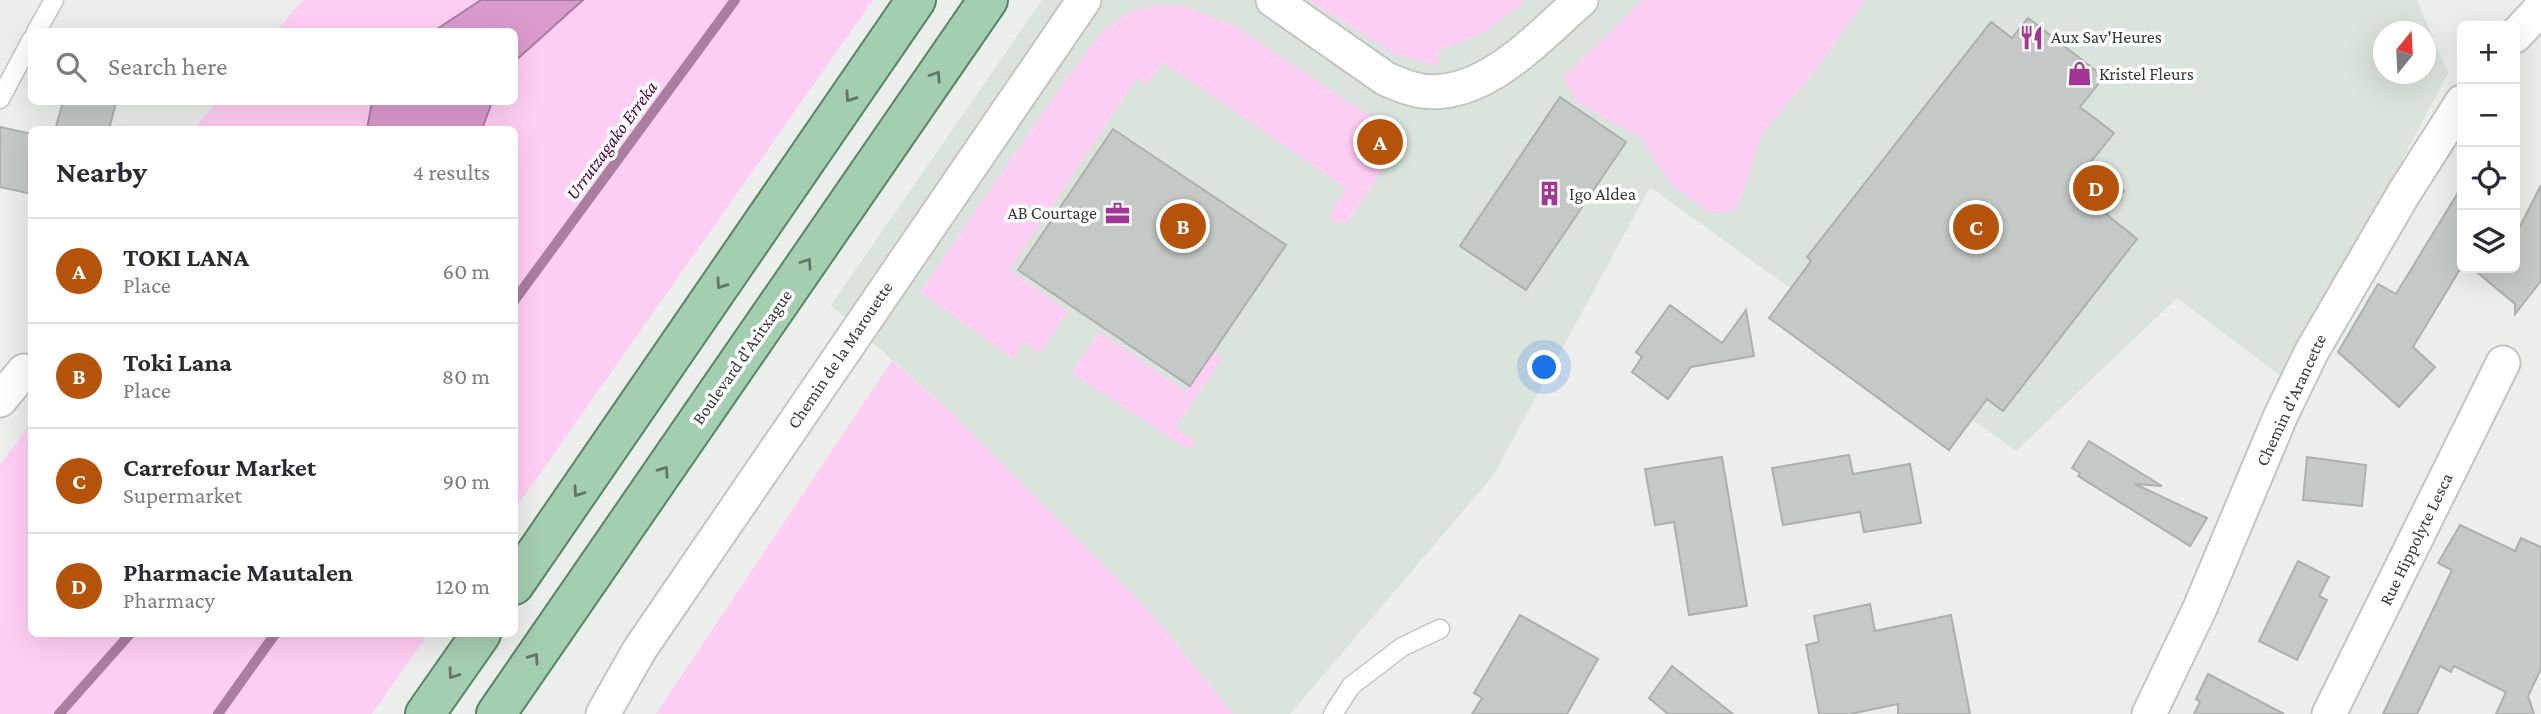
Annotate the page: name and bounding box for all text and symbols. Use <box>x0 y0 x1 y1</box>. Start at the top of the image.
north arrow <box>2373 21 2436 84</box>
map controls <box>2457 21 2520 273</box>
button: + <box>2457 21 2520 84</box>
restaurant icon: Aux Sav'Heures <box>2017 23 2045 51</box>
place label: Aux Sav'Heures <box>2051 27 2162 47</box>
search box <box>28 28 518 105</box>
icon: search <box>52 48 90 86</box>
text: Search here <box>108 52 227 81</box>
shop icon: Kristel Fleurs <box>2065 60 2093 88</box>
place label: Kristel Fleurs <box>2099 64 2194 84</box>
one-way arrow <box>928 71 940 84</box>
water label: Urrutzagako Erreka <box>561 77 662 204</box>
button: − <box>2457 84 2520 147</box>
one-way arrow <box>846 89 858 102</box>
pin: A <box>1357 116 1403 168</box>
button: locate <box>2457 147 2520 210</box>
text: Nearby <box>56 155 147 188</box>
text: 4 results <box>412 159 490 185</box>
pin: D <box>2073 162 2119 214</box>
building icon: Igo Aldea <box>1535 180 1563 208</box>
place label: Igo Aldea <box>1569 184 1636 204</box>
office icon: AB Courtage <box>1103 199 1131 227</box>
pin: B <box>1160 200 1206 252</box>
pin: C <box>1953 201 1999 253</box>
place label: AB Courtage <box>1007 203 1097 223</box>
button: layers <box>2457 210 2520 273</box>
text: TOKI LANA <box>123 243 249 272</box>
text: A <box>72 258 86 284</box>
text: 60 m <box>443 258 490 284</box>
one-way arrow <box>799 258 811 271</box>
text: Place <box>123 272 171 298</box>
one-way arrow <box>717 276 729 289</box>
street label: Chemin de la Marouette <box>783 278 897 432</box>
street label: Boulevard d'Aritxague <box>688 286 796 428</box>
street label: Chemin d'Arancette <box>2252 331 2330 469</box>
text: Toki Lana <box>123 348 232 377</box>
your location <box>1527 350 1561 384</box>
text: B <box>72 363 86 389</box>
text: 80 m <box>442 363 490 389</box>
text: Place <box>123 377 171 403</box>
text: Carrefour Market <box>123 453 316 482</box>
one-way arrow <box>656 466 668 479</box>
text: C <box>72 468 86 494</box>
text: 90 m <box>443 468 490 494</box>
street label: Rue Hippolyte Lesca <box>2375 469 2457 609</box>
text: Supermarket <box>123 482 242 508</box>
one-way arrow <box>574 484 586 497</box>
text: Pharmacie Mautalen <box>123 558 353 587</box>
text: D <box>71 573 87 599</box>
text: 120 m <box>436 573 490 599</box>
text: Pharmacy <box>123 587 215 613</box>
one-way arrow <box>526 653 538 666</box>
one-way arrow <box>449 666 461 679</box>

